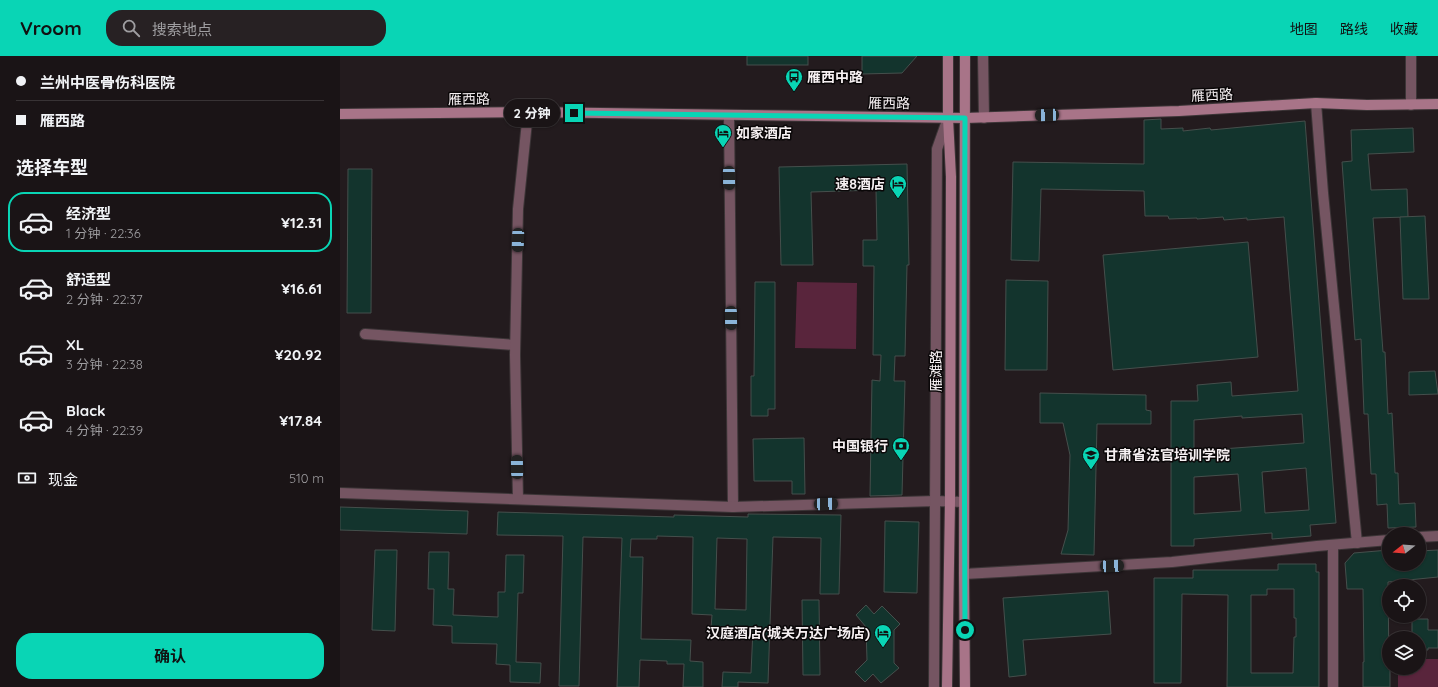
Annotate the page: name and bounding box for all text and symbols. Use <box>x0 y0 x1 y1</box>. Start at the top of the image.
search box <box>106 10 386 46</box>
text: Vroom <box>20 16 82 40</box>
icon: search <box>120 17 142 39</box>
text: 搜索地点 <box>152 20 212 39</box>
text: 地图 <box>1290 20 1318 38</box>
text: 路线 <box>1340 20 1368 38</box>
text: 收藏 <box>1390 20 1418 38</box>
bus stop icon: 雁西中路 <box>784 67 804 92</box>
place label: 雁西中路 <box>807 68 863 86</box>
text: 兰州中医骨伤科医院 <box>40 73 175 92</box>
street label: 雁西路 <box>1191 85 1233 105</box>
street label: 雁西路 <box>448 90 490 108</box>
street label: 雁西路 <box>868 94 910 112</box>
callout: 2 分钟 <box>504 99 560 127</box>
route end <box>565 104 583 122</box>
text: 2 分钟 <box>513 105 551 121</box>
car <box>1035 109 1059 121</box>
text: 雁西路 <box>40 111 85 130</box>
hotel icon: 如家酒店 <box>713 123 733 148</box>
place label: 如家酒店 <box>736 124 792 142</box>
text: 选择车型 <box>16 156 88 179</box>
car <box>723 166 735 190</box>
hotel icon: 速8酒店 <box>888 174 908 199</box>
place label: 速8酒店 <box>835 175 885 193</box>
icon: car <box>18 204 54 240</box>
text: 经济型 <box>66 204 111 223</box>
text: ¥12.31 <box>281 213 322 232</box>
text: 1 分钟 · 22:36 <box>66 225 141 241</box>
car <box>512 228 524 252</box>
icon: car <box>18 270 54 306</box>
text: 舒适型 <box>66 270 111 289</box>
text: ¥16.61 <box>281 279 322 298</box>
text: 2 分钟 · 22:37 <box>66 291 143 307</box>
car <box>725 306 737 330</box>
text: XL <box>66 335 84 354</box>
icon: car <box>18 336 54 372</box>
text: ¥20.92 <box>275 345 322 364</box>
street label: 雁滩路 <box>927 350 945 392</box>
text: 3 分钟 · 22:38 <box>66 356 143 372</box>
text: Black <box>66 401 106 420</box>
icon: car <box>18 402 54 438</box>
text: ¥17.84 <box>279 411 322 430</box>
text: 4 分钟 · 22:39 <box>66 422 143 438</box>
bank icon: 中国银行 <box>891 436 911 461</box>
place label: 中国银行 <box>832 437 888 455</box>
school or university icon: 甘肃省法官培训学院 <box>1081 445 1101 470</box>
place label: 甘肃省法官培训学院 <box>1104 446 1230 464</box>
car <box>511 455 523 479</box>
icon: cash <box>16 467 38 489</box>
text: 现金 <box>48 470 78 489</box>
text: 510 m <box>289 470 324 486</box>
car <box>814 498 838 510</box>
north arrow <box>1382 527 1426 571</box>
map controls <box>1382 527 1426 675</box>
car <box>1100 559 1124 573</box>
button: locate <box>1382 579 1426 623</box>
route start <box>956 621 974 639</box>
hotel icon: 汉庭酒店(城关万达广场店) <box>873 623 893 648</box>
place label: 汉庭酒店(城关万达广场店) <box>706 624 870 642</box>
button: layers <box>1382 631 1426 675</box>
button: 确认 <box>16 633 324 679</box>

